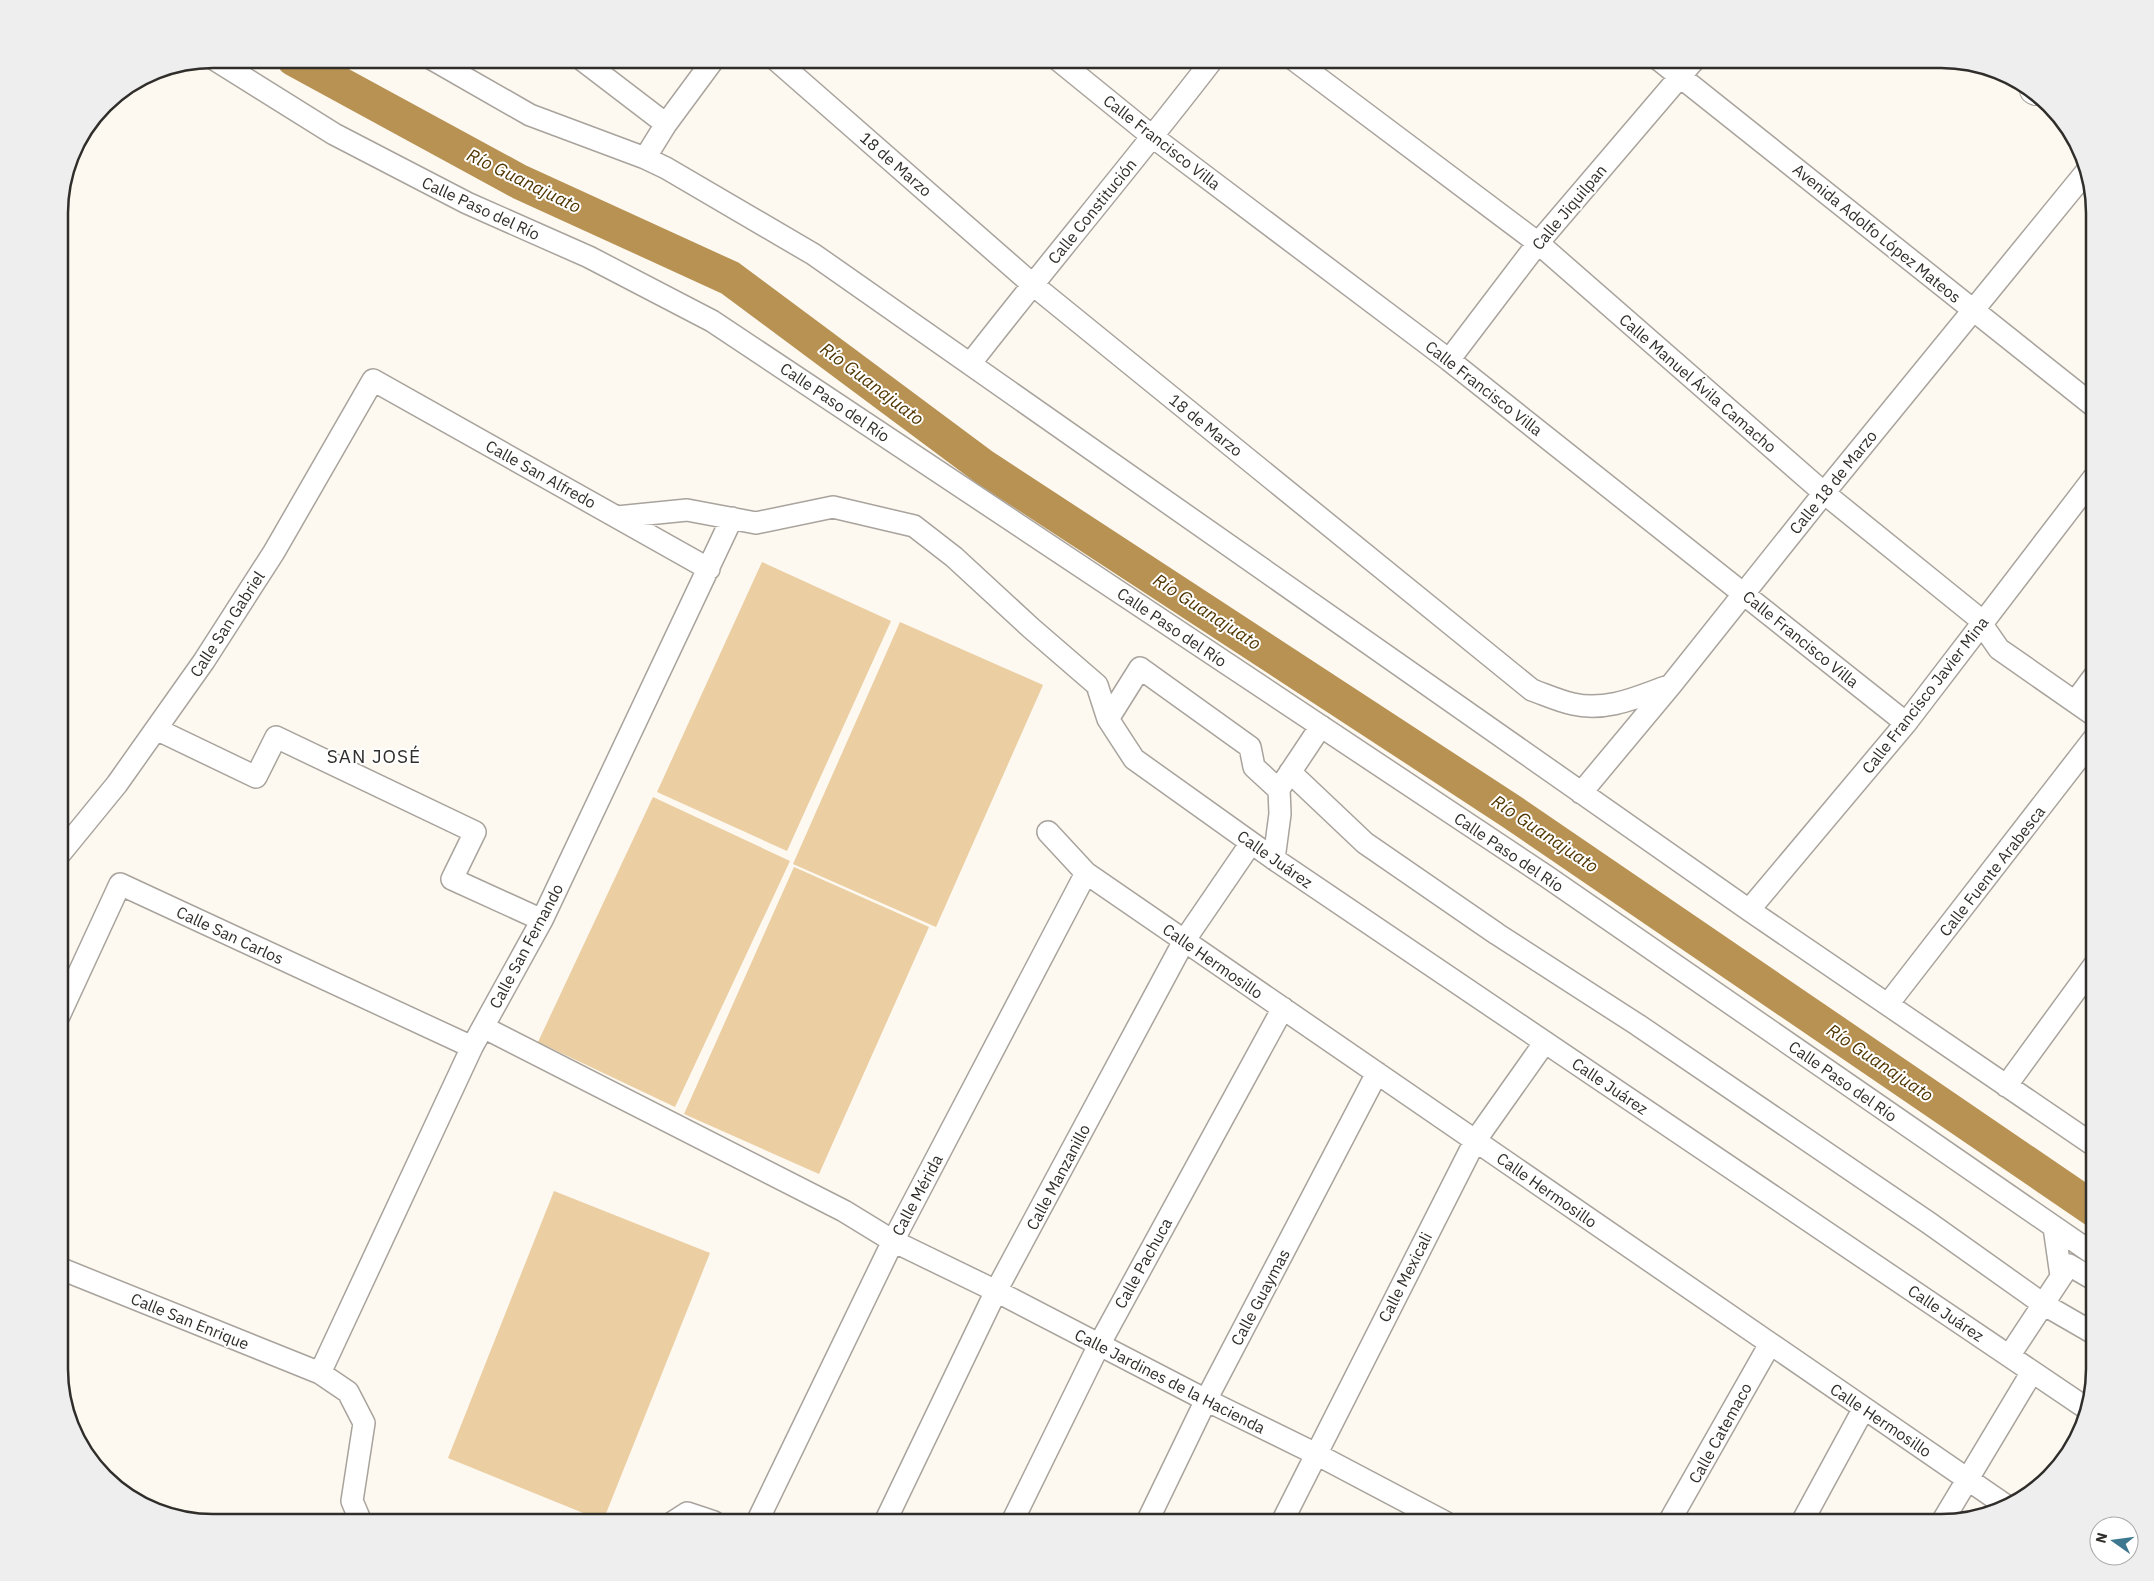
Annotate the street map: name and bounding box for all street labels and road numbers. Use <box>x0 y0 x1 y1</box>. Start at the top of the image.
street label: Calle Francisco Villa <box>1099 90 1225 194</box>
street label: 18 de Marzo <box>856 127 936 201</box>
street label: Calle Constitución <box>1043 154 1141 268</box>
street label: Avenida Adolfo López Mateos <box>1789 159 1965 307</box>
street label: Calle Jiquilpan <box>1527 160 1611 254</box>
street label: Calle Paso del Río <box>419 172 543 244</box>
street label: Calle Manuel Ávila Camacho <box>1615 308 1781 457</box>
street label: Calle Francisco Villa <box>1421 336 1547 440</box>
street label: Calle Paso del Río <box>776 358 894 446</box>
street label: 18 de Marzo <box>1165 389 1247 461</box>
street label: Calle 18 de Marzo <box>1785 426 1881 538</box>
street label: Calle San Alfredo <box>482 435 600 513</box>
street label: Calle San Gabriel <box>185 567 269 681</box>
street label: Calle Paso del Río <box>1113 583 1231 671</box>
street label: Calle Francisco Villa <box>1739 586 1863 692</box>
street label: Calle Francisco Javier Mina <box>1857 612 1993 778</box>
street label: Calle Fuente Arabesca <box>1935 801 2050 940</box>
street label: Calle Paso del Río <box>1450 808 1568 896</box>
street label: Calle Juárez <box>1233 826 1317 892</box>
street label: Calle San Fernando <box>485 880 567 1012</box>
street label: Calle San Carlos <box>173 901 287 969</box>
street label: Calle Hermosillo <box>1159 919 1267 1003</box>
street label: Calle Paso del Río <box>1785 1036 1901 1126</box>
street label: Calle Juárez <box>1568 1053 1652 1119</box>
street label: Calle Manzanillo <box>1022 1121 1094 1233</box>
street label: Calle Hermosillo <box>1493 1148 1601 1232</box>
street label: Calle Mérida <box>887 1151 947 1239</box>
street label: Calle Pachuca <box>1110 1214 1176 1312</box>
street label: Calle Mexicali <box>1374 1229 1436 1325</box>
street label: Calle Guaymas <box>1226 1245 1294 1349</box>
street label: Calle Juárez <box>1904 1280 1988 1346</box>
street label: Calle San Enrique <box>128 1288 252 1354</box>
street label: Calle Jardines de la Hacienda <box>1071 1324 1269 1438</box>
street label: Calle Catemaco <box>1684 1379 1756 1487</box>
street label: Calle Hermosillo <box>1827 1379 1936 1461</box>

